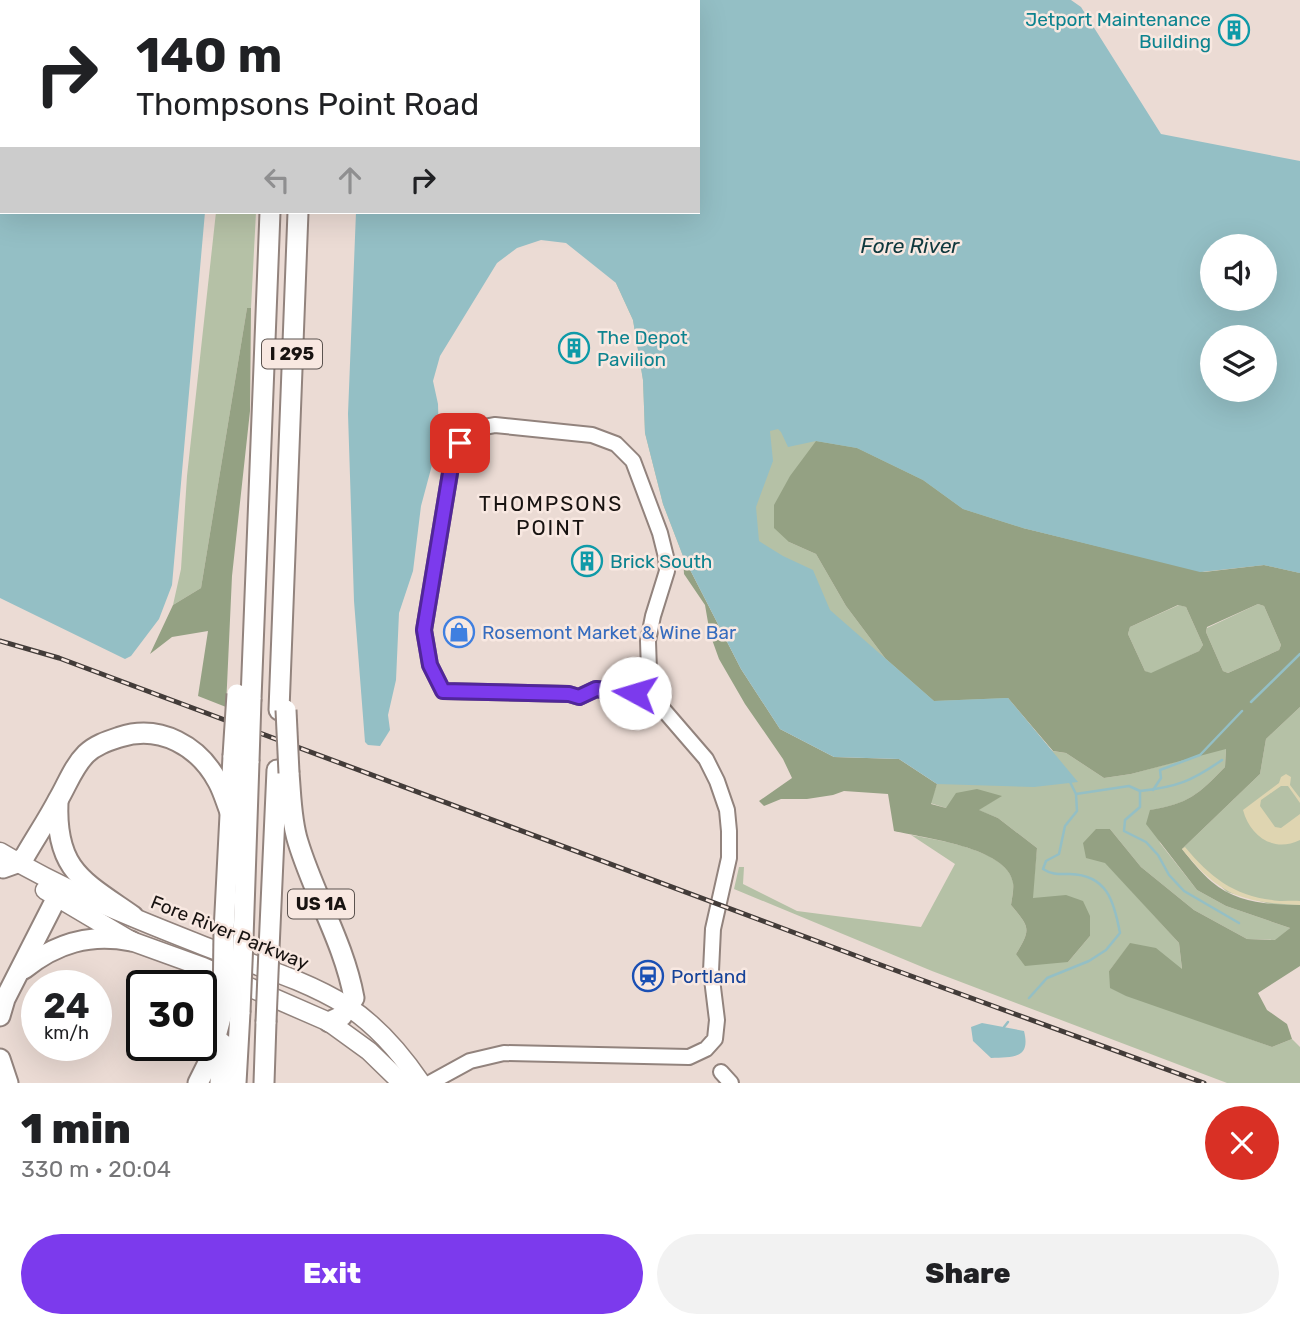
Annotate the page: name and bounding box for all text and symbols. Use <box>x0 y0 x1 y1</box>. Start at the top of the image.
place label: Jetport Maintenance Building <box>1025 8 1211 53</box>
building icon: Jetport Maintenance Building <box>1217 13 1251 47</box>
text: 140 m <box>136 26 282 84</box>
icon: right <box>21 28 112 119</box>
text: Thompsons Point Road <box>136 85 479 123</box>
icon: left <box>258 161 296 199</box>
icon: ahead <box>331 161 369 199</box>
icon: right <box>404 161 442 199</box>
water label: Fore River <box>861 233 960 258</box>
map controls <box>1200 234 1277 402</box>
button: sound <box>1200 234 1277 311</box>
button: layers <box>1200 325 1277 402</box>
place label: The Depot Pavilion <box>597 326 688 371</box>
building icon: The Depot Pavilion <box>557 331 591 365</box>
road number: I 295 <box>262 340 322 368</box>
pin <box>430 413 490 473</box>
icon: arrive <box>441 424 479 462</box>
district label: THOMPSONS POINT <box>479 491 623 540</box>
building icon: Brick South <box>570 544 604 578</box>
place label: Brick South <box>610 550 712 573</box>
shop icon: Rosemont Market & Wine Bar <box>442 615 476 649</box>
place label: Rosemont Market & Wine Bar <box>482 621 737 644</box>
position arrow <box>598 656 672 730</box>
street label: Fore River Parkway <box>147 890 312 975</box>
road number: US 1A <box>288 890 354 918</box>
station icon: Portland <box>631 959 665 993</box>
place label: Portland <box>671 965 747 988</box>
speed limit sign: 30 <box>126 970 217 1061</box>
text: 24 <box>43 985 90 1027</box>
text: km/h <box>44 1022 89 1044</box>
text: 1 min <box>21 1104 131 1154</box>
button: close <box>1205 1106 1279 1180</box>
text: 330 m · 20:04 <box>21 1155 171 1183</box>
button: Exit <box>21 1234 643 1314</box>
button: Share <box>657 1234 1279 1314</box>

